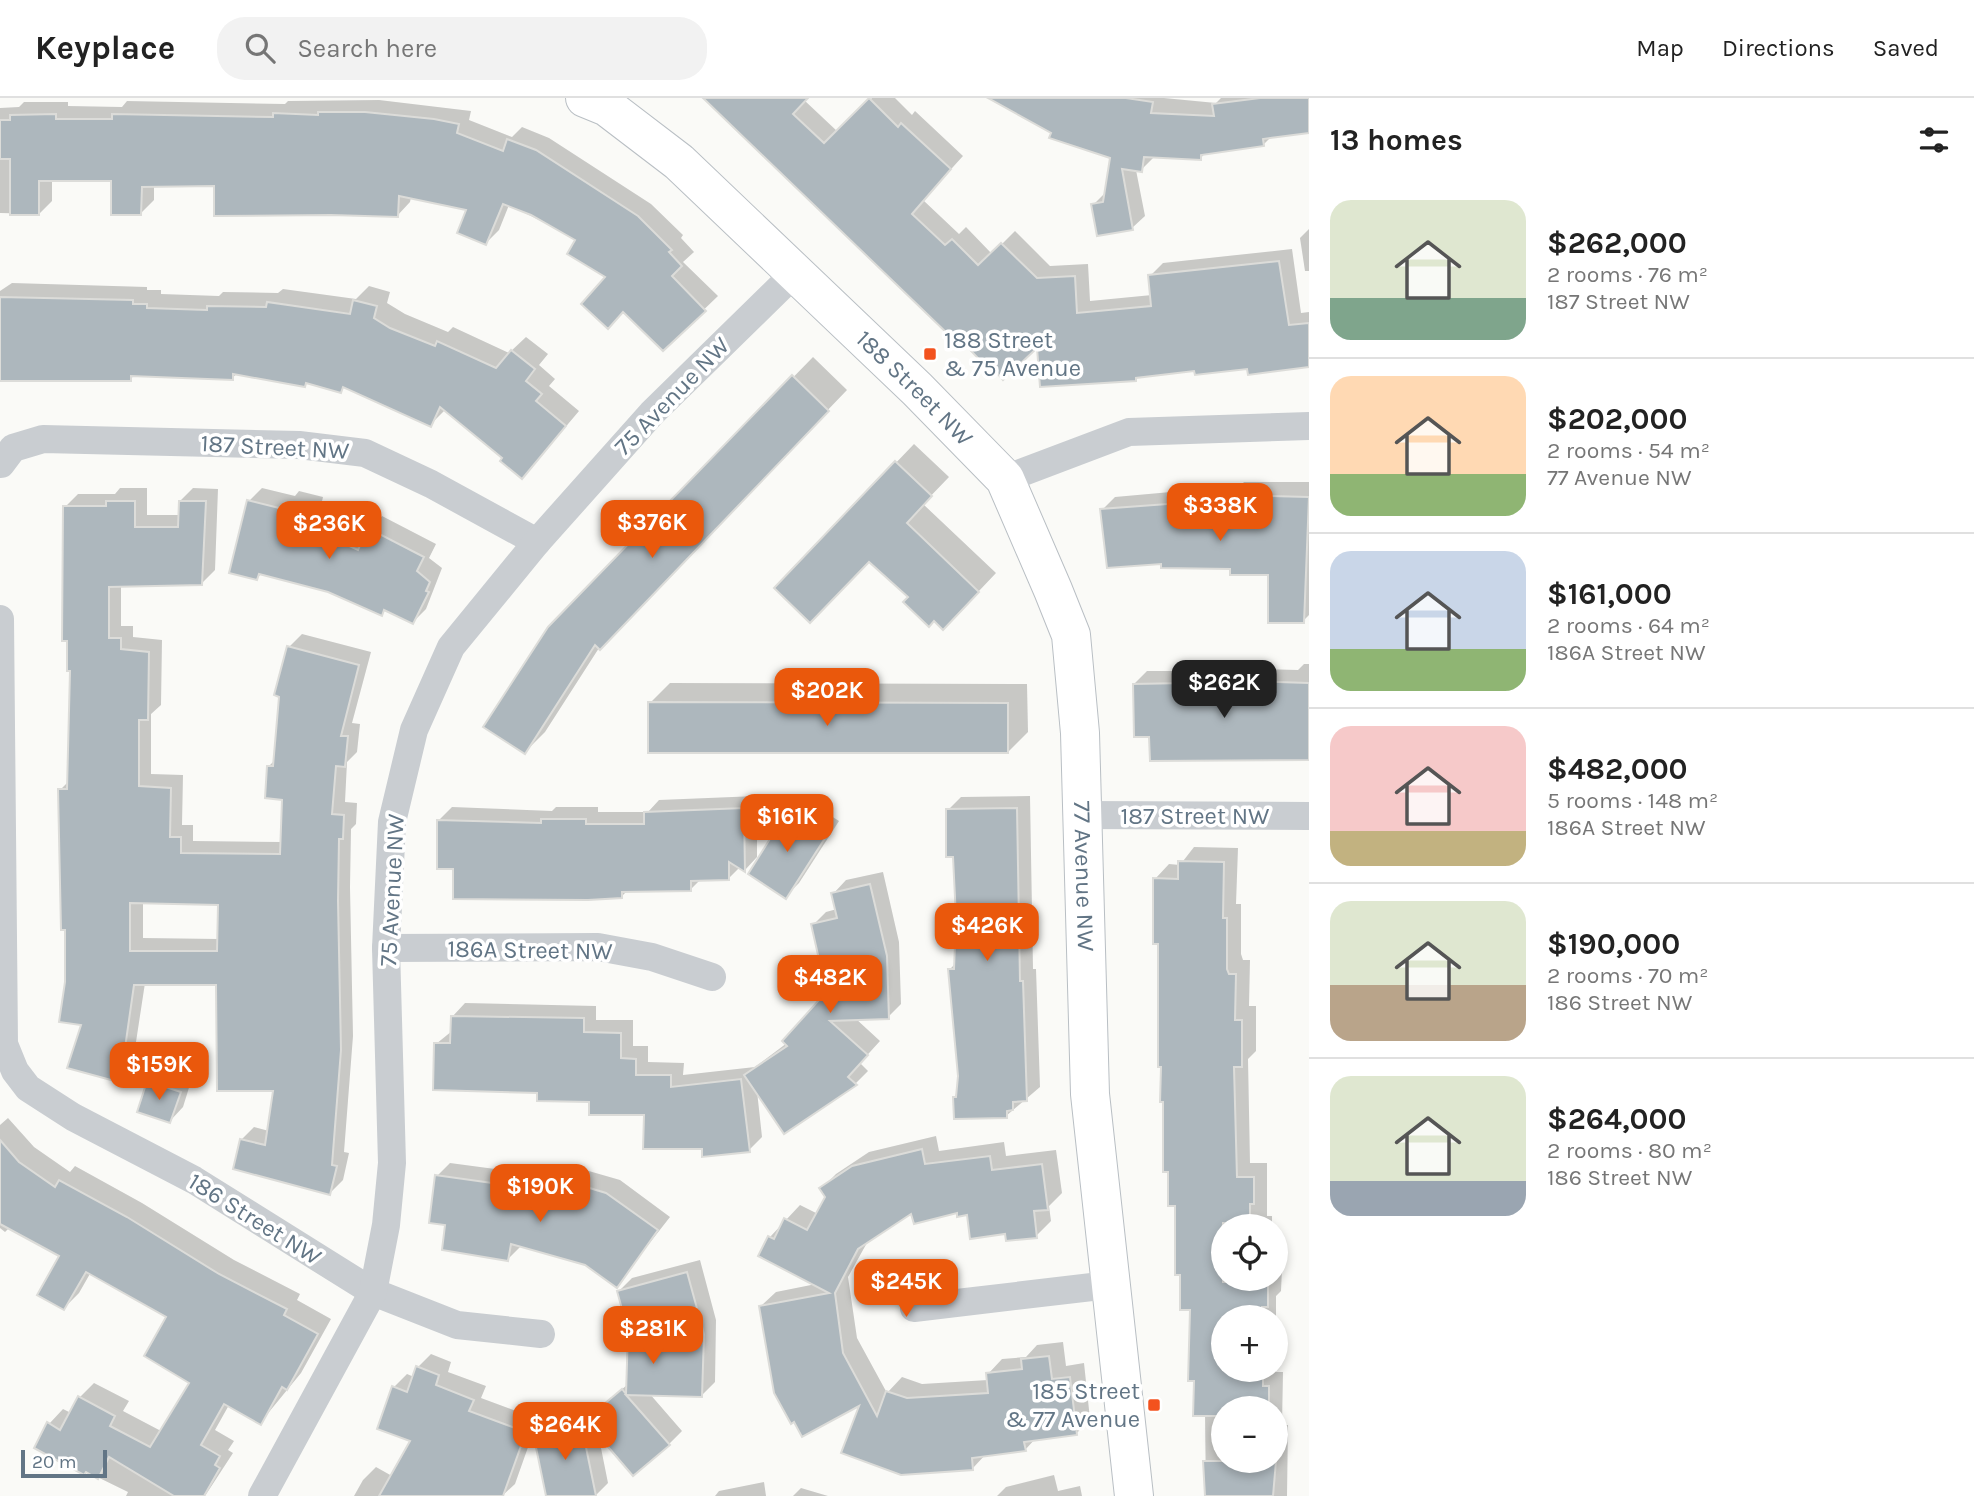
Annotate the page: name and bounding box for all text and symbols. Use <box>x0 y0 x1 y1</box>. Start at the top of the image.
search box <box>217 17 707 80</box>
text: Keyplace <box>35 29 175 67</box>
icon: search <box>241 29 279 67</box>
text: Search here <box>297 33 437 64</box>
text: Map <box>1636 34 1684 62</box>
text: Directions <box>1722 34 1835 62</box>
text: Saved <box>1873 34 1939 62</box>
icon: filters <box>1915 121 1953 159</box>
text: 13 homes <box>1330 122 1463 158</box>
text: $262,000 <box>1547 225 1687 261</box>
icon: home <box>1386 228 1470 312</box>
text: 2 rooms · 76 m² <box>1547 261 1708 288</box>
text: 187 Street NW <box>1547 288 1690 315</box>
street label: 188 Street NW <box>850 325 979 452</box>
place label: 188 Street & 75 Avenue <box>944 326 1081 382</box>
street label: 75 Avenue NW <box>609 331 736 461</box>
marker: 188 Street & 75 Avenue <box>922 346 938 362</box>
text: $202,000 <box>1547 401 1687 437</box>
icon: home <box>1386 404 1470 488</box>
street label: 187 Street NW <box>200 429 351 465</box>
text: 2 rooms · 54 m² <box>1547 437 1710 464</box>
text: 77 Avenue NW <box>1547 464 1692 491</box>
pin: $338K <box>1171 484 1269 543</box>
text: $338K <box>1183 492 1257 519</box>
pin: $376K <box>603 500 701 560</box>
pin: $236K <box>280 502 378 561</box>
text: $376K <box>617 509 687 536</box>
text: $236K <box>292 510 366 537</box>
text: $161,000 <box>1547 576 1672 612</box>
icon: home <box>1386 579 1470 663</box>
text: 2 rooms · 64 m² <box>1547 612 1710 639</box>
text: 186A Street NW <box>1547 639 1705 666</box>
pin: $262K <box>1175 660 1273 720</box>
pin: $202K <box>778 668 876 728</box>
text: $262K <box>1188 669 1260 696</box>
text: $202K <box>790 677 864 704</box>
text: $482,000 <box>1547 751 1688 787</box>
icon: home <box>1386 754 1470 838</box>
text: 5 rooms · 148 m² <box>1547 787 1718 814</box>
pin: $161K <box>738 794 836 854</box>
street label: 77 Avenue NW <box>1068 800 1100 952</box>
street label: 187 Street NW <box>1120 802 1270 830</box>
text: $161K <box>756 803 818 830</box>
street label: 75 Avenue NW <box>374 812 410 967</box>
text: 186A Street NW <box>1547 814 1705 841</box>
pin: $426K <box>938 904 1036 963</box>
text: $426K <box>951 912 1023 939</box>
text: $190,000 <box>1547 926 1680 962</box>
icon: home <box>1386 929 1470 1013</box>
street label: 186A Street NW <box>447 935 613 965</box>
pin: $482K <box>781 956 879 1015</box>
text: 2 rooms · 70 m² <box>1547 962 1709 989</box>
text: $482K <box>793 964 867 991</box>
text: 186 Street NW <box>1547 989 1692 1016</box>
pin: $159K <box>110 1042 208 1102</box>
text: $159K <box>126 1051 192 1078</box>
text: $264,000 <box>1547 1101 1686 1137</box>
icon: home <box>1386 1104 1470 1188</box>
text: 2 rooms · 80 m² <box>1547 1137 1712 1164</box>
pin: $190K <box>491 1164 589 1224</box>
text: 186 Street NW <box>1547 1164 1692 1191</box>
street label: 186 Street NW <box>183 1167 327 1271</box>
text: $190K <box>506 1173 574 1200</box>
map controls <box>1211 1214 1288 1473</box>
button: locate <box>1211 1214 1288 1291</box>
pin: $245K <box>857 1260 955 1319</box>
text: $245K <box>870 1268 942 1295</box>
button: + <box>1211 1305 1288 1382</box>
pin: $281K <box>604 1306 702 1366</box>
text: $281K <box>619 1315 687 1342</box>
place label: 185 Street & 77 Avenue <box>1005 1377 1140 1433</box>
button: − <box>1211 1396 1288 1473</box>
marker: 185 Street & 77 Avenue <box>1146 1397 1162 1413</box>
pin: $264K <box>516 1402 614 1462</box>
text: $264K <box>529 1411 601 1438</box>
scale bar <box>21 1447 107 1479</box>
text: 20 m <box>32 1451 77 1473</box>

